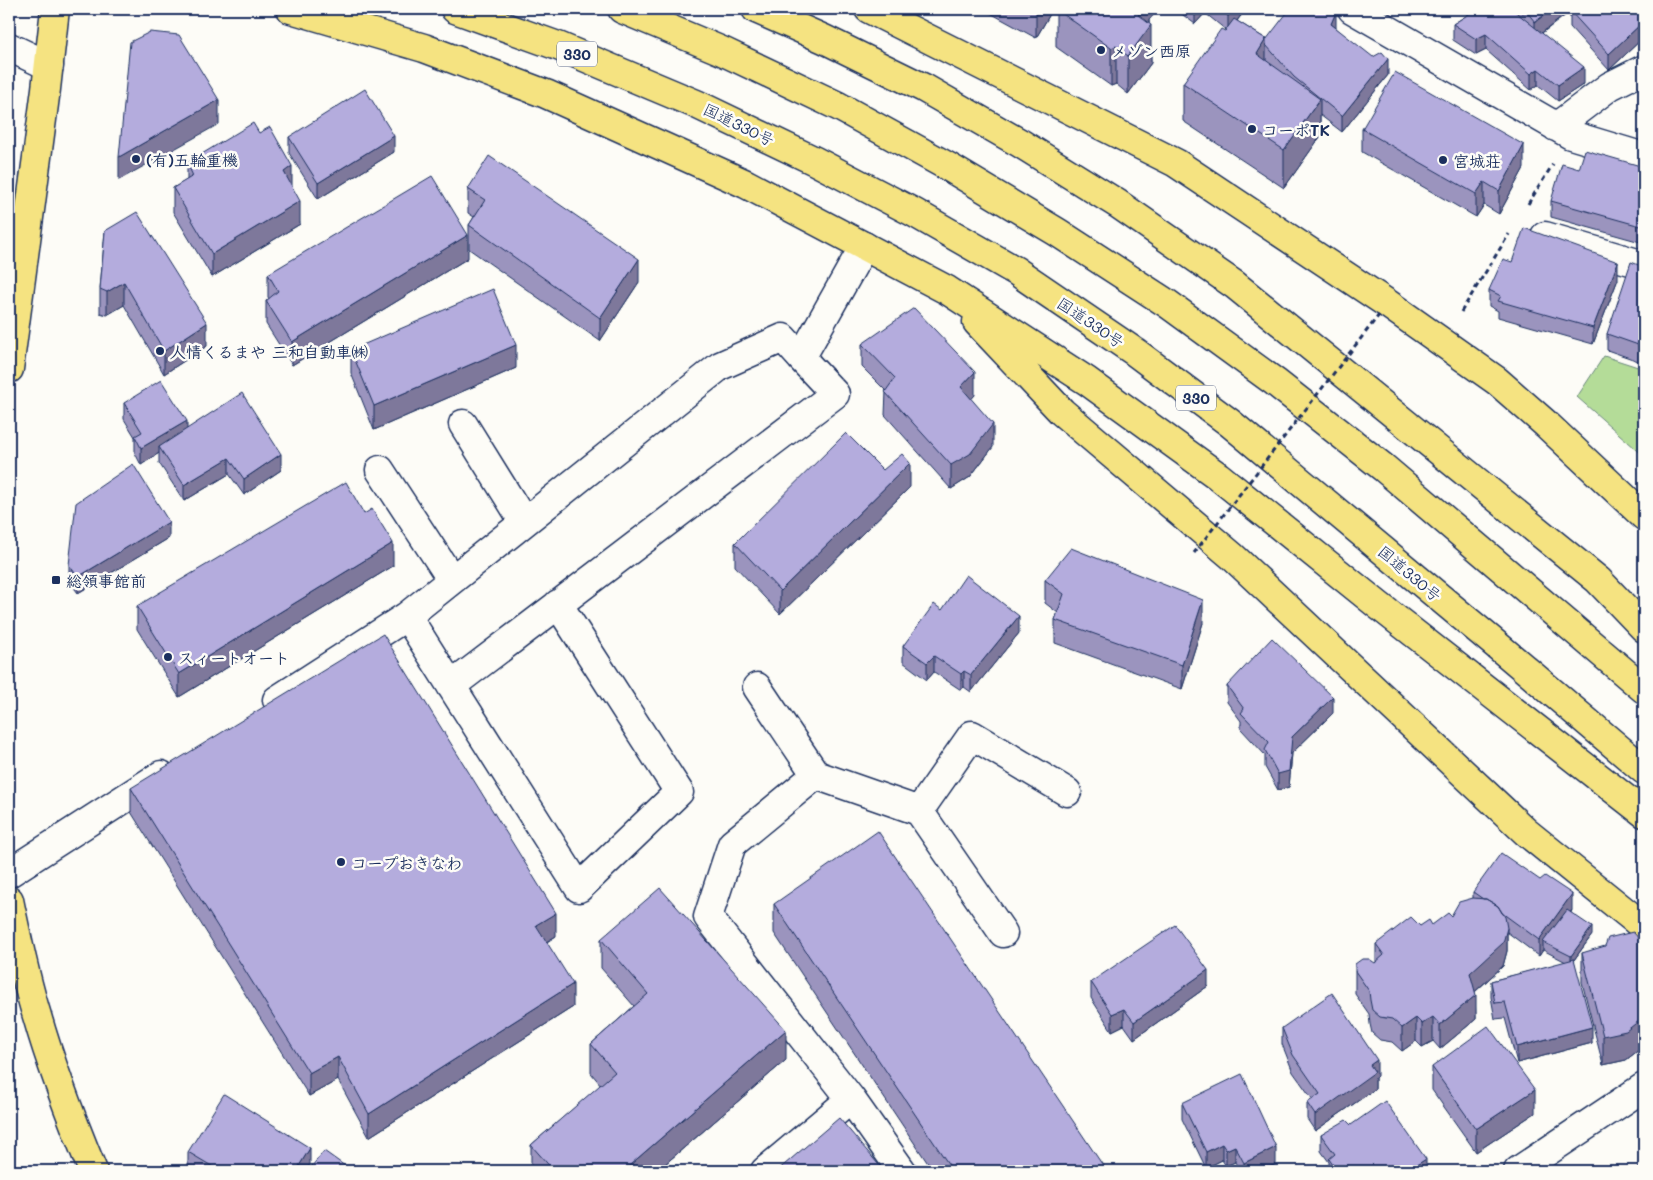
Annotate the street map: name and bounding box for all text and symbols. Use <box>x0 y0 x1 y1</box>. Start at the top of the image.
place label: メゾン西原 <box>1111 40 1191 61</box>
road number: 330 <box>557 42 597 66</box>
marker: メゾン西原 <box>1095 44 1107 56</box>
street label: 国道330号 <box>700 98 778 150</box>
place label: コーポTK <box>1262 119 1330 140</box>
marker: コーポTK <box>1246 123 1258 135</box>
place label: (有)五輪重機 <box>146 149 238 170</box>
place label: 宮城荘 <box>1453 150 1501 171</box>
marker: (有)五輪重機 <box>130 153 142 165</box>
marker: 宮城荘 <box>1437 154 1449 166</box>
street label: 国道330号 <box>1053 292 1129 352</box>
place label: 人情くるまや 三和自動車㈱ <box>170 341 368 362</box>
marker: 人情くるまや 三和自動車㈱ <box>154 345 166 357</box>
road number: 330 <box>1176 386 1216 410</box>
street label: 国道330号 <box>1374 540 1446 606</box>
place label: 総領事館前 <box>66 570 146 591</box>
marker: 総領事館前 <box>50 574 62 586</box>
place label: スィートオート <box>178 647 290 668</box>
marker: スィートオート <box>162 651 174 663</box>
place label: コープおきなわ <box>351 852 462 873</box>
marker: コープおきなわ <box>335 856 347 868</box>

